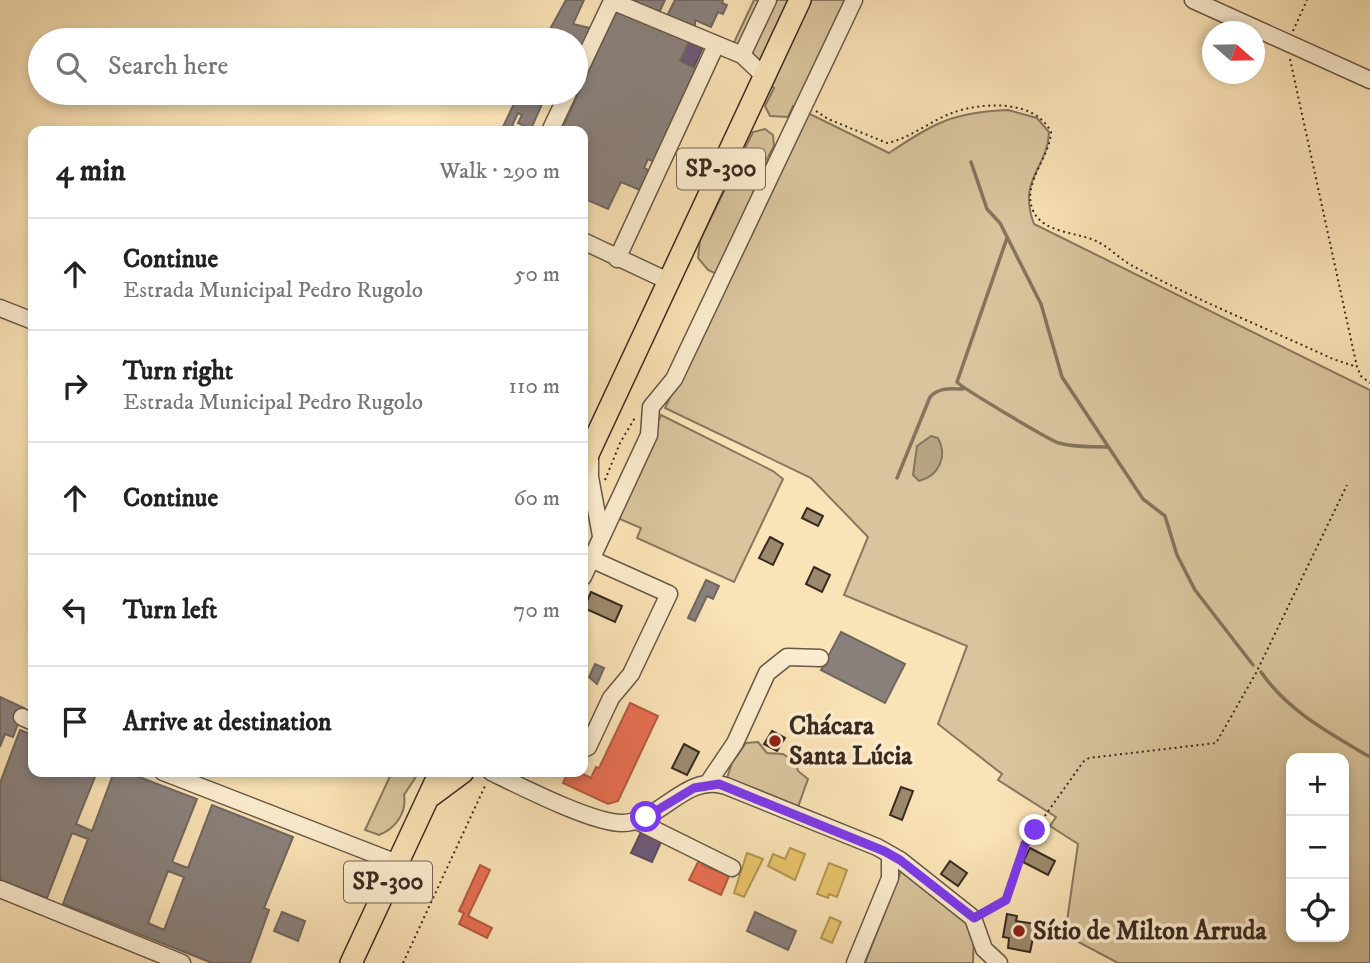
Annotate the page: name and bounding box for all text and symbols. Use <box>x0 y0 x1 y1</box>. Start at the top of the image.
north arrow <box>1202 21 1265 84</box>
search box <box>28 28 588 105</box>
icon: search <box>52 48 90 86</box>
text: Search here <box>108 50 228 83</box>
road number: SP-300 <box>677 148 765 190</box>
text: 4 min <box>56 153 126 190</box>
text: Walk · 290 m <box>439 157 560 186</box>
text: Continue <box>123 243 218 276</box>
icon: ahead <box>56 255 94 293</box>
text: 50 m <box>514 260 560 289</box>
text: Estrada Municipal Pedro Rugolo <box>123 276 423 305</box>
text: Turn right <box>123 355 233 388</box>
icon: right <box>56 367 94 405</box>
text: 110 m <box>509 372 560 401</box>
text: Estrada Municipal Pedro Rugolo <box>123 388 423 417</box>
icon: ahead <box>56 479 94 517</box>
text: Continue <box>123 482 218 515</box>
text: 60 m <box>513 484 560 513</box>
icon: left <box>56 591 94 629</box>
text: Turn left <box>123 594 217 627</box>
text: 70 m <box>513 596 560 625</box>
icon: arrive <box>56 703 94 741</box>
text: Arrive at destination <box>123 706 332 739</box>
place label: Chácara Santa Lúcia <box>789 710 913 773</box>
marker: Chácara Santa Lúcia <box>767 733 783 749</box>
map controls <box>1286 753 1349 942</box>
button: + <box>1286 753 1349 816</box>
route start <box>630 801 661 832</box>
route end <box>1019 814 1050 845</box>
button: − <box>1286 816 1349 879</box>
road number: SP-300 <box>344 862 432 902</box>
button: locate <box>1286 879 1349 942</box>
place label: Sítio de Milton Arruda <box>1033 915 1268 948</box>
marker: Sítio de Milton Arruda <box>1011 923 1027 939</box>

